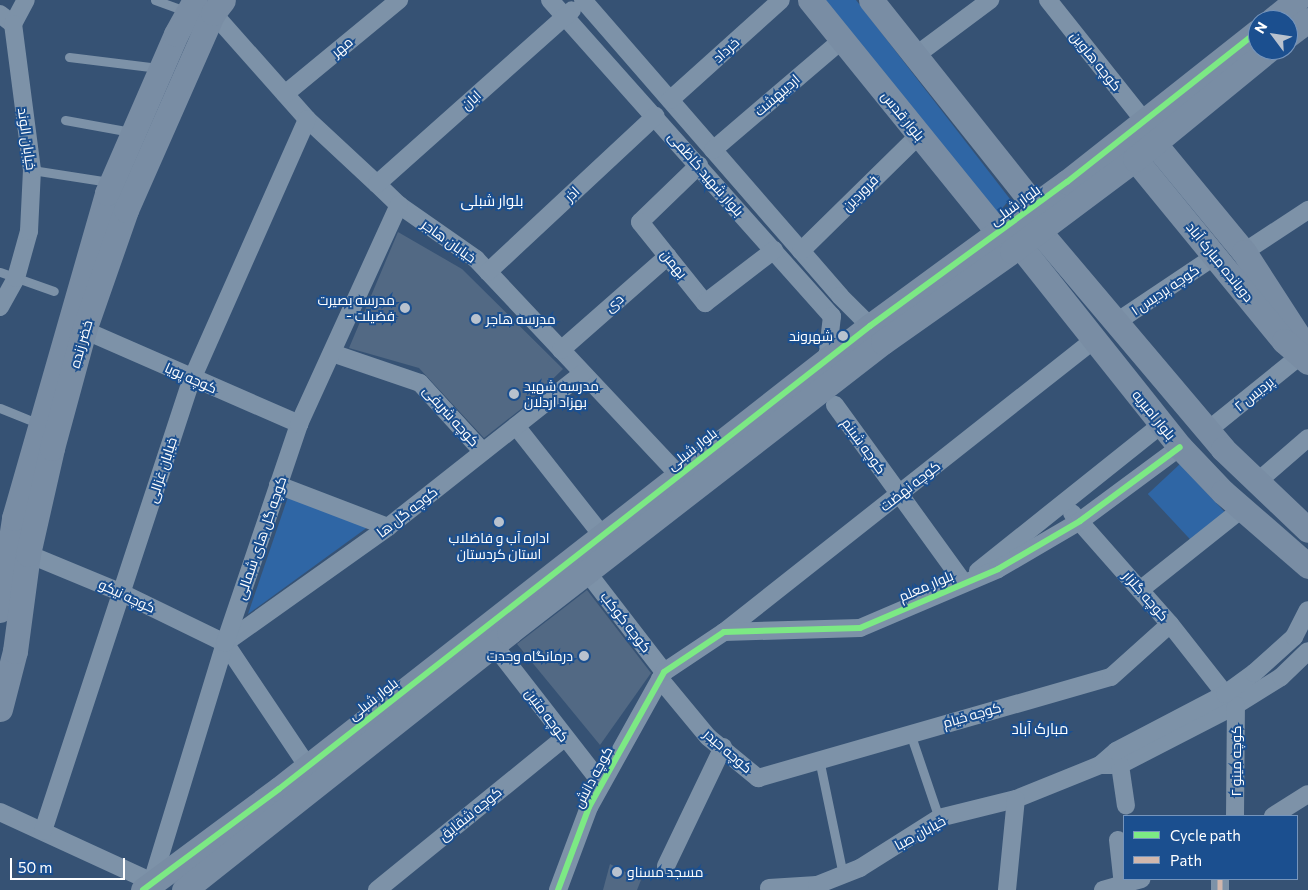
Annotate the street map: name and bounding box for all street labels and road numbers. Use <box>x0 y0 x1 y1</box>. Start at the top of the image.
street label: کوچه هاوین <box>1067 28 1125 94</box>
street label: مهر <box>328 33 356 61</box>
street label: خرداد <box>710 34 742 66</box>
street label: اردیبهشت <box>751 71 803 119</box>
street label: ابان <box>458 87 484 113</box>
street label: بلوار قدس <box>878 88 928 144</box>
street label: خیابان الوند <box>14 107 40 171</box>
street label: بلوار شهید کاظمی <box>665 128 747 220</box>
street label: فروردین <box>838 171 882 215</box>
street label: بلوار شبلی <box>986 181 1044 229</box>
street label: اذر <box>561 183 583 205</box>
street label: خیابان هاجر <box>419 216 479 266</box>
street label: دوبانده مبارک آباد <box>1183 219 1257 305</box>
street label: بهمن <box>657 246 691 282</box>
street label: کوچه پردیس ۱ <box>1128 261 1202 319</box>
street label: دی <box>601 290 627 316</box>
street label: خضر زنده <box>66 318 96 370</box>
street label: کوچه پویا <box>162 359 220 397</box>
street label: پردیس ۲ <box>1231 373 1277 415</box>
street label: کوچه شریفی <box>419 382 483 450</box>
street label: بلوار امیریه <box>1129 387 1179 443</box>
street label: کوچه شبنم <box>838 415 890 477</box>
street label: بلوار شبلی <box>664 424 720 474</box>
street label: خیابان غزالی <box>143 435 181 505</box>
street label: کوچه نهضت <box>877 457 943 515</box>
street label: کوچه گل های شمالی <box>232 474 290 602</box>
street label: کوچه گل ها <box>373 483 441 541</box>
street label: بلوار معلم <box>896 567 956 605</box>
street label: کوچه گلزار <box>1120 568 1172 624</box>
street label: کوچه نیکو <box>96 576 158 616</box>
street label: کوچه کوکب <box>597 588 655 656</box>
street label: بلوار شبلی <box>345 674 401 724</box>
street label: کوچه متین <box>522 685 572 745</box>
street label: کوچه خیام <box>941 699 1003 731</box>
street label: کوچه حیدر <box>700 725 756 777</box>
street label: کوچه مینو ۲ <box>1228 726 1244 796</box>
street label: کوچه دانش <box>570 743 616 811</box>
street label: کوچه شقایق <box>435 783 505 845</box>
street label: خیابان صبا <box>892 812 948 854</box>

